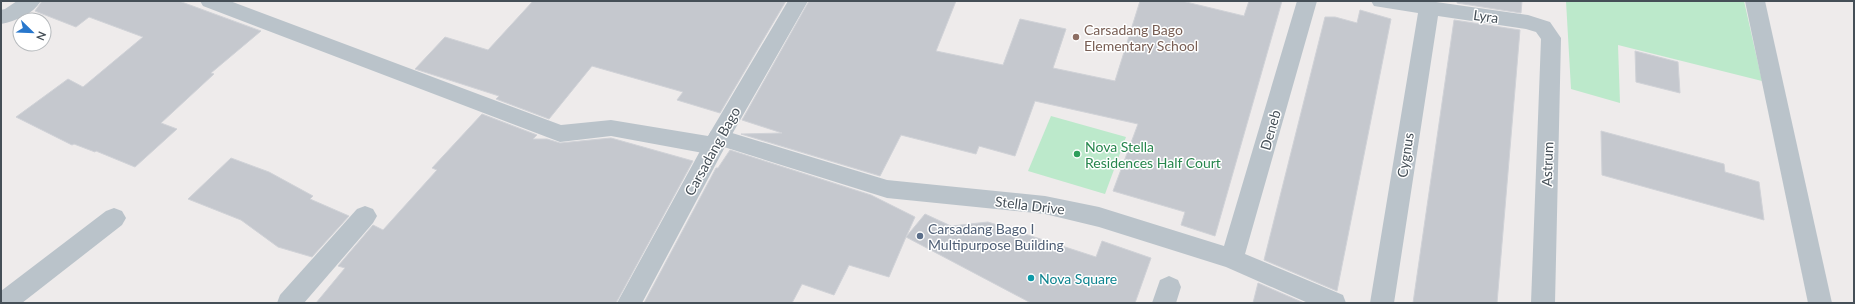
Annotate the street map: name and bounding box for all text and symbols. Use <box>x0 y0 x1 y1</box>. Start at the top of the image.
street label: Lyra <box>1472 6 1500 26</box>
north arrow <box>12 12 52 52</box>
place label: Carsadang Bago Elementary School <box>1084 21 1198 54</box>
text: N <box>34 30 49 43</box>
marker: Carsadang Bago Elementary School <box>1071 32 1081 42</box>
street label: Carsadang Bago <box>681 104 743 198</box>
street label: Deneb <box>1256 108 1284 152</box>
street label: Cygnus <box>1393 131 1417 179</box>
place label: Nova Stella Residences Half Court <box>1085 138 1221 171</box>
street label: Astrum <box>1538 141 1556 187</box>
marker: Nova Stella Residences Half Court <box>1072 149 1082 159</box>
street label: Stella Drive <box>994 192 1066 218</box>
place label: Carsadang Bago I Multipurpose Building <box>928 220 1064 253</box>
marker: Carsadang Bago I Multipurpose Building <box>915 231 925 241</box>
place label: Nova Square <box>1039 270 1117 287</box>
marker: Nova Square <box>1026 273 1036 283</box>

